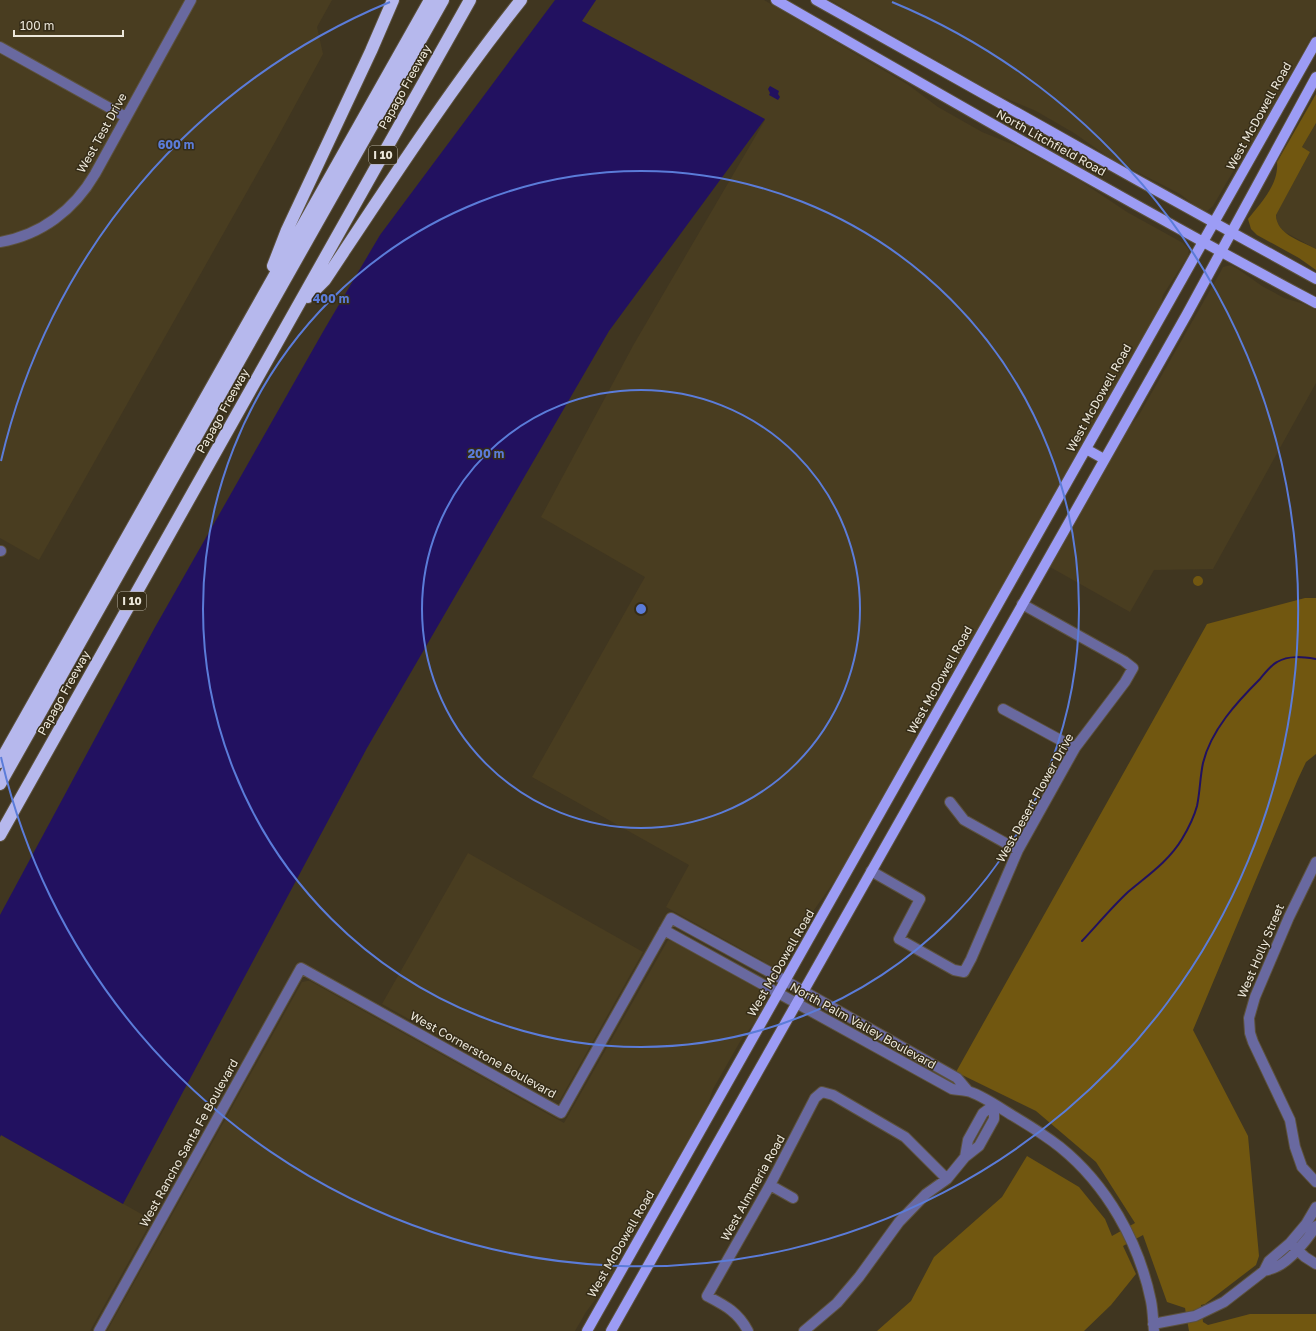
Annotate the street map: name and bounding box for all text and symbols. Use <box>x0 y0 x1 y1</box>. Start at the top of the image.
scale bar <box>14 12 123 38</box>
text: 100 m <box>20 18 54 33</box>
street label: Papago Freeway <box>375 42 434 132</box>
street label: West McDowell Road <box>1223 59 1294 172</box>
street label: West Test Drive <box>73 90 130 175</box>
street label: North Litchfield Road <box>994 106 1109 179</box>
text: 600 m <box>158 137 194 152</box>
road number: I 10 <box>369 146 397 164</box>
text: 400 m <box>313 291 349 306</box>
street label: West McDowell Road <box>1063 341 1134 454</box>
street label: Papago Freeway <box>193 366 252 456</box>
text: 200 m <box>468 446 504 461</box>
road number: I 10 <box>118 592 146 610</box>
centre of rings <box>634 602 648 616</box>
street label: West McDowell Road <box>904 623 975 736</box>
street label: Papago Freeway <box>34 648 93 738</box>
street label: West Desert Flower Drive <box>993 730 1076 865</box>
street label: West Holly Street <box>1234 901 1287 1000</box>
street label: West McDowell Road <box>744 907 817 1019</box>
street label: North Palm Valley Boulevard <box>788 979 939 1072</box>
street label: West Cornerstone Boulevard <box>407 1008 559 1101</box>
street label: West Rancho Santa Fe Boulevard <box>136 1056 241 1229</box>
street label: West Almmeria Road <box>717 1132 788 1243</box>
street label: West McDowell Road <box>584 1188 657 1300</box>

